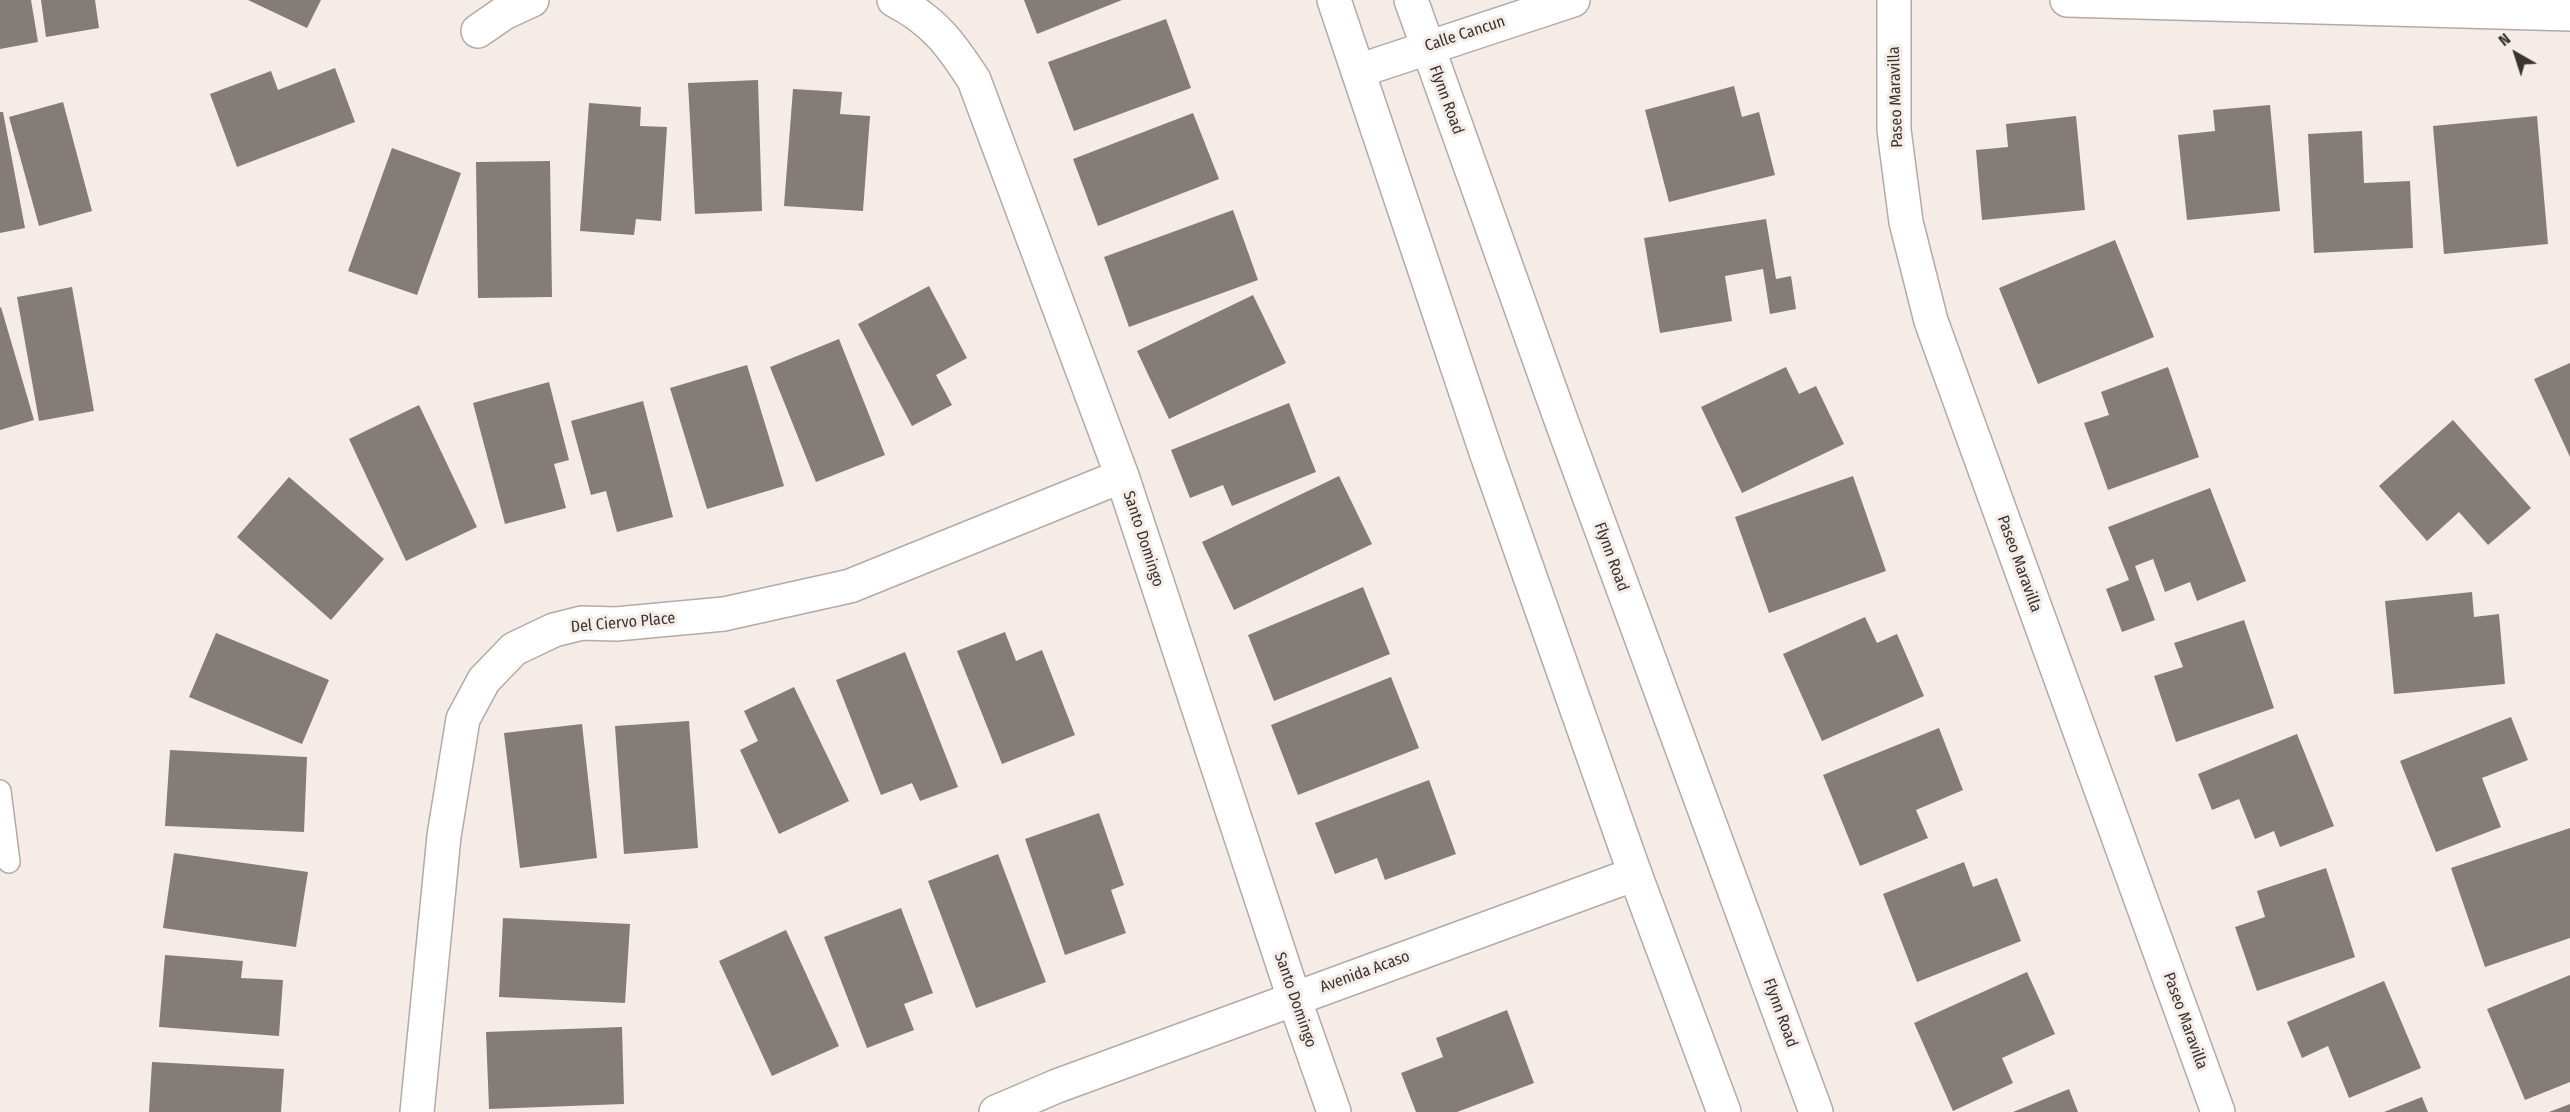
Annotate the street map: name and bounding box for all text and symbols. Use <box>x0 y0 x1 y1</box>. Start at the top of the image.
street label: Calle Cancun <box>1422 12 1508 56</box>
north arrow <box>2486 24 2546 84</box>
text: N <box>2495 29 2514 50</box>
street label: Paseo Maravilla <box>1885 46 1907 148</box>
street label: Flynn Road <box>1425 63 1467 137</box>
street label: Santo Domingo <box>1118 489 1168 589</box>
street label: Paseo Maravilla <box>1993 513 2045 615</box>
street label: Flynn Road <box>1590 520 1632 594</box>
street label: Del Ciervo Place <box>570 609 676 637</box>
street label: Avenida Acaso <box>1318 947 1412 997</box>
street label: Santo Domingo <box>1270 950 1320 1050</box>
street label: Paseo Maravilla <box>2159 970 2211 1072</box>
street label: Flynn Road <box>1759 976 1801 1050</box>

